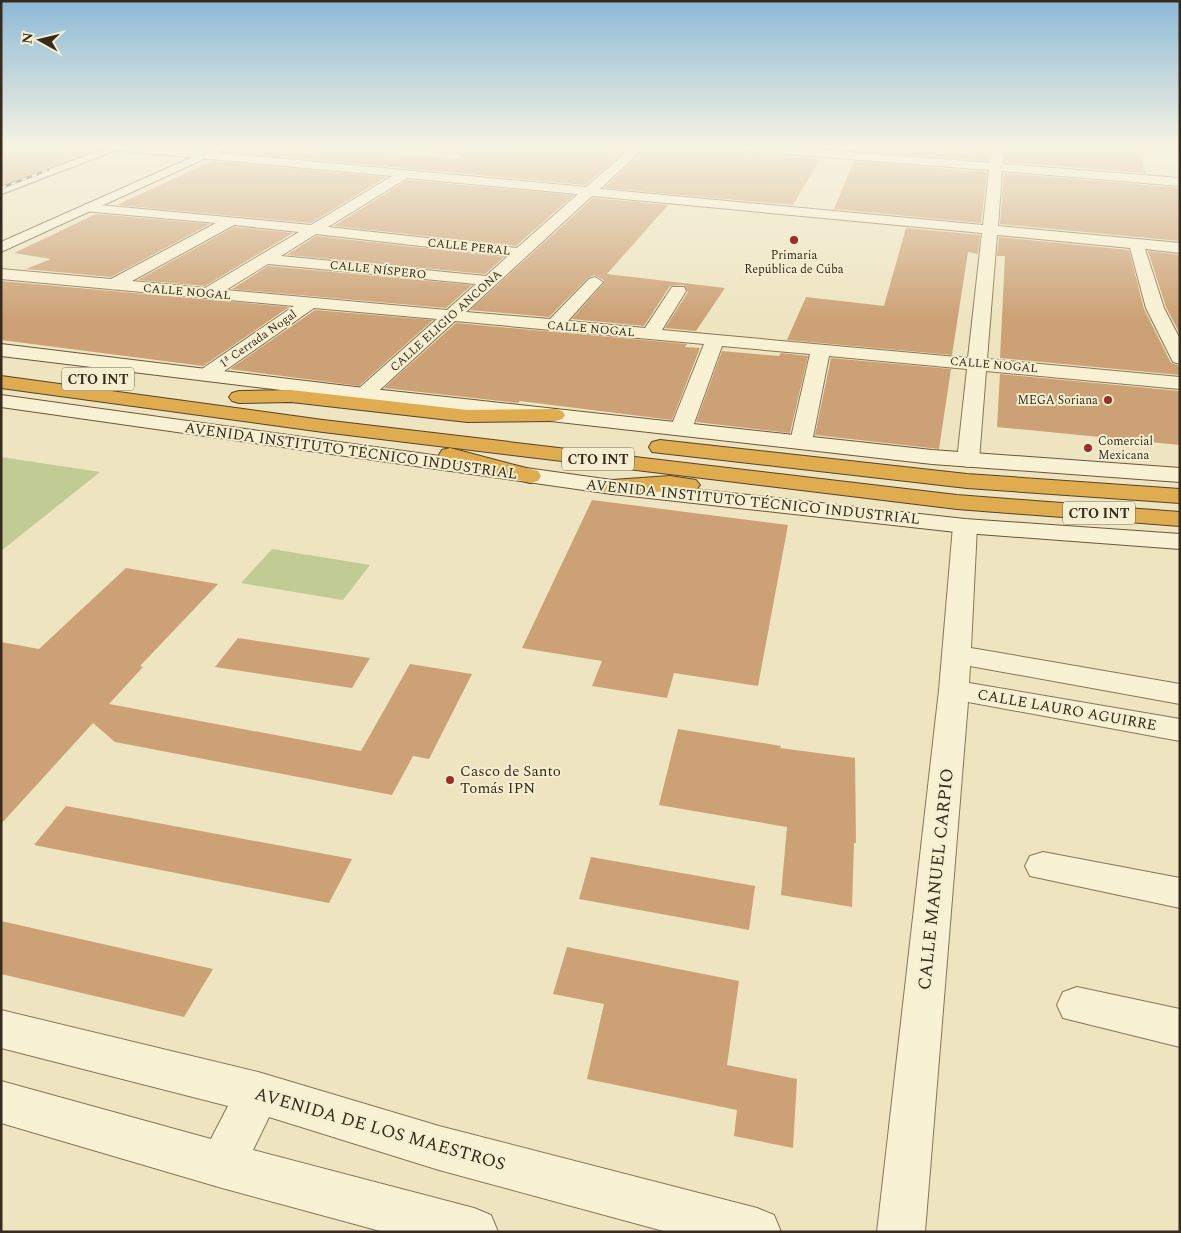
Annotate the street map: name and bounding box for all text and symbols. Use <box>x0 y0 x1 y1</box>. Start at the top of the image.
north arrow <box>15 15 65 65</box>
text: N <box>16 31 39 45</box>
street label: CALLE PERAL <box>427 233 511 261</box>
marker: Primaria República de Cúba <box>788 234 800 246</box>
place label: Primaria República de Cúba <box>744 246 844 279</box>
street label: CALLE NÍSPERO <box>329 255 427 285</box>
street label: CALLE ELIGIO ANCONA <box>386 265 506 377</box>
street label: CALLE NOGAL <box>142 279 232 305</box>
street label: 1ª Cerrada Nogal <box>215 305 301 373</box>
street label: CALLE NOGAL <box>546 316 636 342</box>
street label: CALLE NOGAL <box>949 352 1039 378</box>
road number: CTO INT <box>62 368 134 390</box>
place label: MEGA Soriana <box>1017 391 1098 410</box>
marker: MEGA Soriana <box>1102 394 1114 406</box>
street label: AVENIDA INSTITUTO TÉCNICO INDUSTRIAL <box>183 416 519 486</box>
place label: Comercial Mexicana <box>1098 432 1153 465</box>
marker: Comercial Mexicana <box>1082 442 1094 454</box>
road number: CTO INT <box>562 448 634 470</box>
street label: AVENIDA INSTITUTO TÉCNICO INDUSTRIAL <box>585 473 921 531</box>
road number: CTO INT <box>1063 502 1135 524</box>
street label: CALLE LAURO AGUIRRE <box>976 683 1158 737</box>
place label: Casco de Santo Tomás IPN <box>460 760 561 800</box>
street label: CALLE MANUEL CARPIO <box>911 767 961 991</box>
marker: Casco de Santo Tomás IPN <box>444 774 456 786</box>
street label: AVENIDA DE LOS MAESTROS <box>251 1080 509 1178</box>

